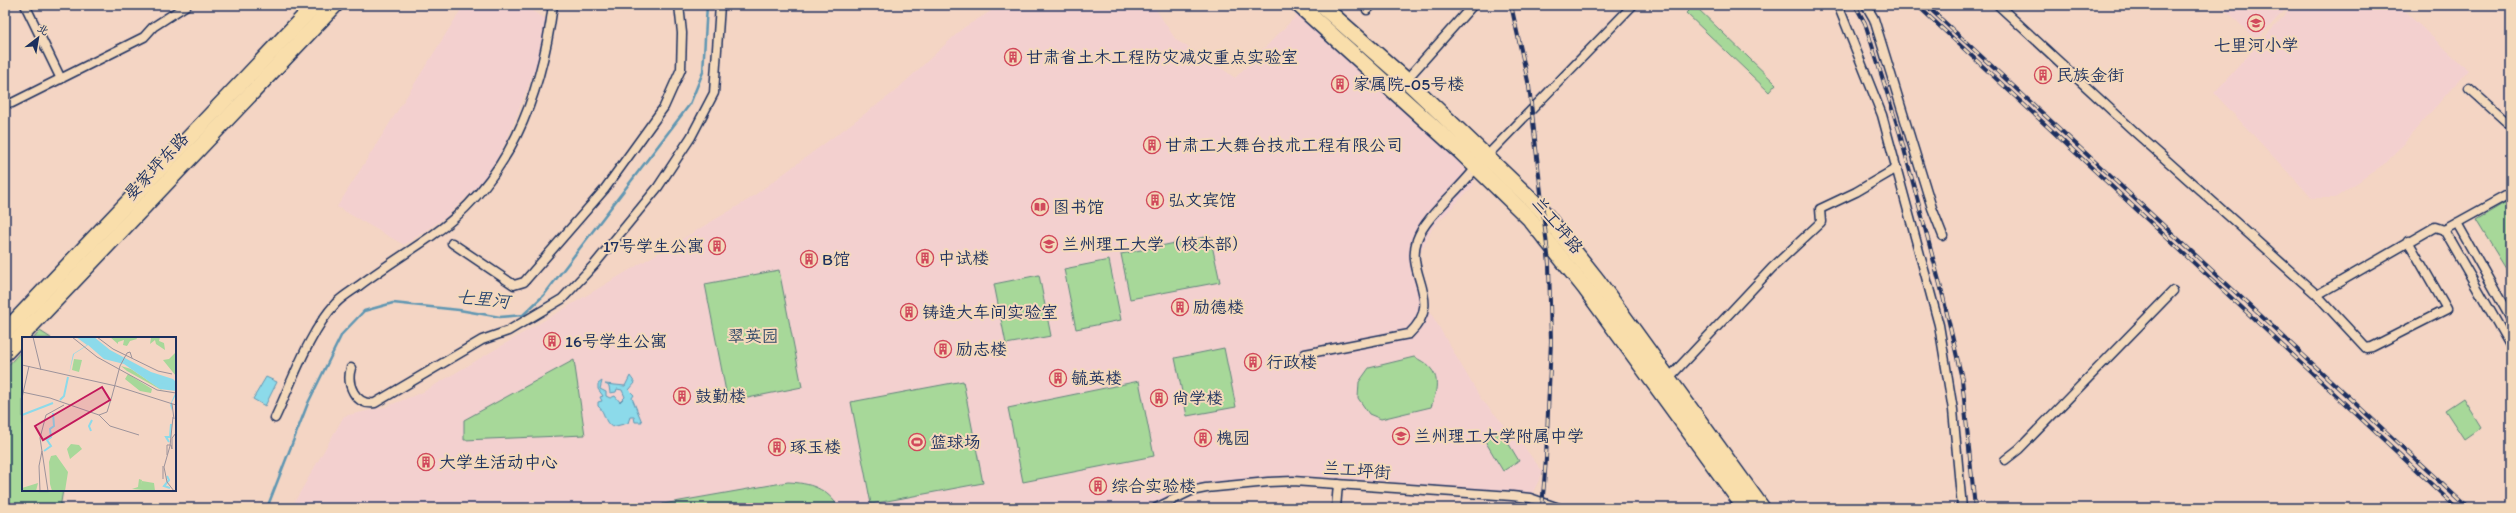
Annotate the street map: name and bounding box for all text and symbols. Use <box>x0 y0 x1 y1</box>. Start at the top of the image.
school or university icon: 七里河小学 <box>2246 13 2266 33</box>
north arrow <box>18 18 58 58</box>
text: 北 <box>35 21 51 38</box>
place label: 七里河小学 <box>2214 35 2299 55</box>
building icon: 甘肃省土木工程防灾减灾重点实验室 <box>1003 47 1023 67</box>
place label: 甘肃省土木工程防灾减灾重点实验室 <box>1026 47 1298 67</box>
building icon: 民族金街 <box>2033 65 2053 85</box>
place label: 民族金街 <box>2056 65 2124 85</box>
building icon: 家属院-05号楼 <box>1330 74 1350 94</box>
place label: 家属院-05号楼 <box>1353 74 1464 94</box>
street label: 晏家坪东路 <box>120 128 192 204</box>
building icon: 甘肃工大舞台技术工程有限公司 <box>1142 135 1162 155</box>
place label: 甘肃工大舞台技术工程有限公司 <box>1165 135 1403 155</box>
building icon: 弘文宾馆 <box>1145 190 1165 210</box>
place label: 弘文宾馆 <box>1168 190 1236 210</box>
street label: 兰工坪路 <box>1528 193 1588 257</box>
library icon: 图书馆 <box>1030 197 1050 217</box>
place label: 图书馆 <box>1053 197 1104 217</box>
school or university icon: 兰州理工大学（校本部） <box>1039 234 1059 254</box>
place label: 兰州理工大学（校本部） <box>1062 234 1249 254</box>
place label: 17号学生公寓 <box>603 236 704 256</box>
building icon: 17号学生公寓 <box>707 236 727 256</box>
building icon: 中试楼 <box>915 248 935 268</box>
place label: 中试楼 <box>938 248 989 268</box>
building icon: B馆 <box>799 249 819 269</box>
place label: B馆 <box>822 249 850 269</box>
water label: 七里河 <box>455 285 514 313</box>
building icon: 励德楼 <box>1170 297 1190 317</box>
place label: 励德楼 <box>1193 297 1244 317</box>
building icon: 铸造大车间实验室 <box>899 302 919 322</box>
place label: 铸造大车间实验室 <box>922 302 1058 322</box>
park label: 翠英园 <box>728 326 779 346</box>
building icon: 16号学生公寓 <box>542 331 562 351</box>
place label: 16号学生公寓 <box>565 331 667 351</box>
inset map <box>22 337 176 491</box>
building icon: 励志楼 <box>933 339 953 359</box>
place label: 励志楼 <box>956 339 1007 359</box>
building icon: 行政楼 <box>1243 352 1263 372</box>
place label: 行政楼 <box>1266 352 1317 372</box>
building icon: 毓英楼 <box>1048 368 1068 388</box>
place label: 毓英楼 <box>1071 368 1122 388</box>
building icon: 鼓勤楼 <box>672 386 692 406</box>
place label: 鼓勤楼 <box>695 386 746 406</box>
building icon: 尚学楼 <box>1149 388 1169 408</box>
place label: 尚学楼 <box>1172 388 1223 408</box>
school or university icon: 兰州理工大学附属中学 <box>1391 426 1411 446</box>
place label: 兰州理工大学附属中学 <box>1414 426 1584 446</box>
building icon: 槐园 <box>1193 428 1213 448</box>
place label: 槐园 <box>1216 428 1250 448</box>
sports icon: 篮球场 <box>907 432 927 452</box>
place label: 篮球场 <box>930 432 981 452</box>
building icon: 琢玉楼 <box>767 437 787 457</box>
place label: 琢玉楼 <box>790 437 841 457</box>
building icon: 大学生活动中心 <box>416 452 436 472</box>
place label: 大学生活动中心 <box>439 452 558 472</box>
street label: 兰工坪街 <box>1322 458 1392 482</box>
building icon: 综合实验楼 <box>1088 476 1108 496</box>
place label: 综合实验楼 <box>1111 476 1196 496</box>

